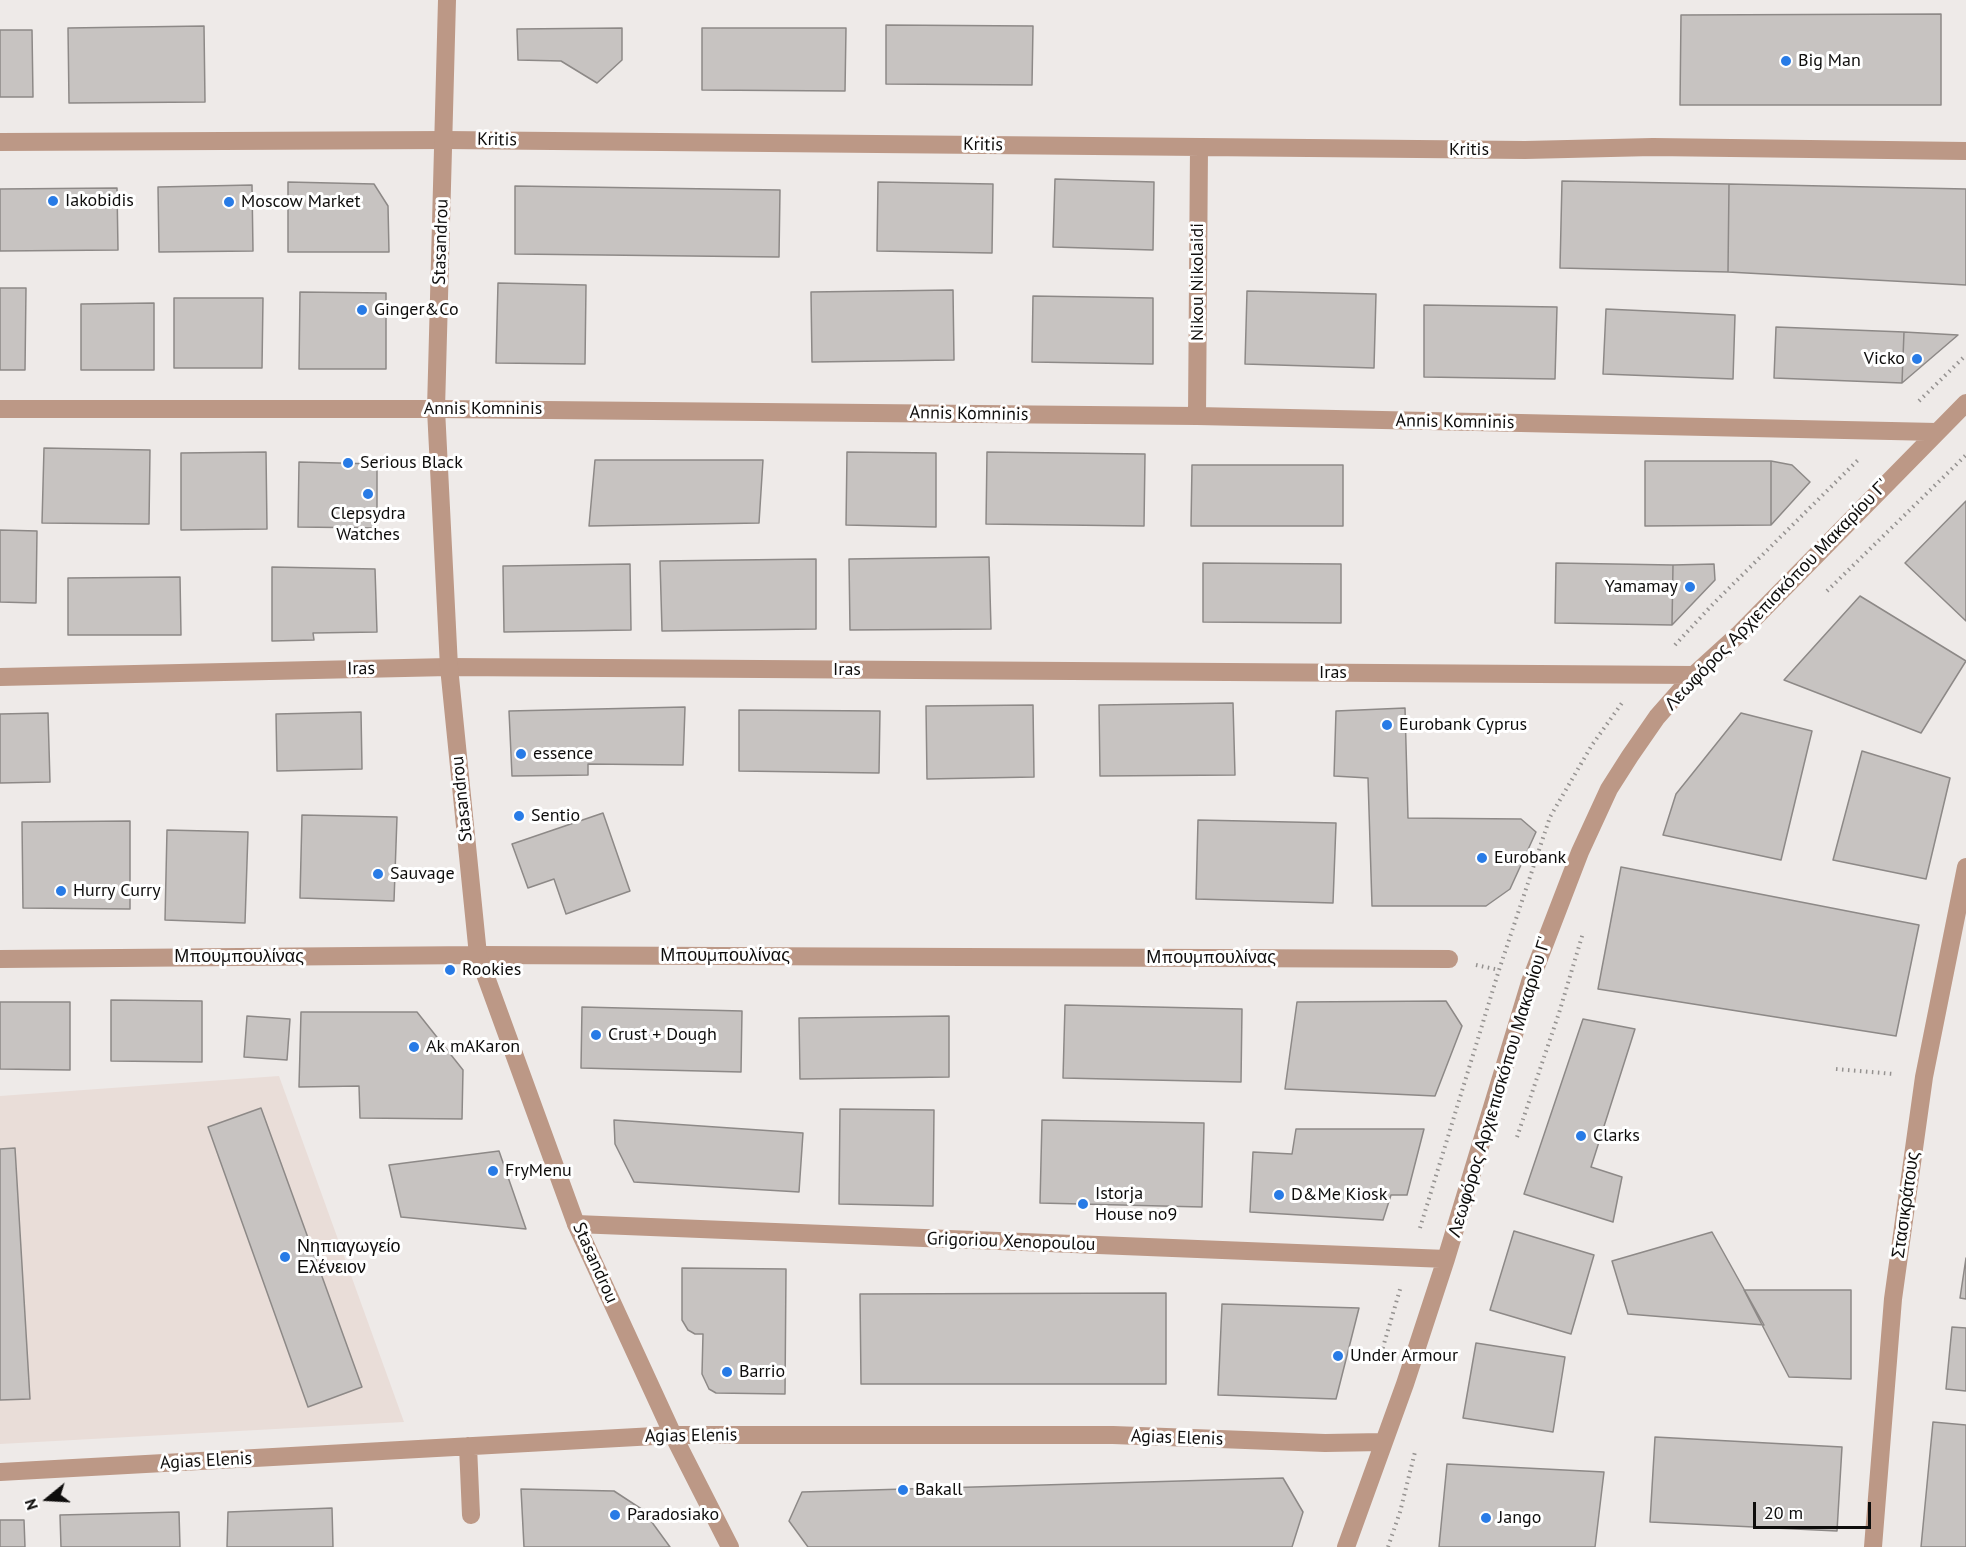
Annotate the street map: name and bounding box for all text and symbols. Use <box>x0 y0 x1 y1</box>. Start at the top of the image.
place label: Big Man <box>1798 50 1861 72</box>
marker: Big Man <box>1779 54 1793 68</box>
street label: Kritis <box>477 129 517 151</box>
street label: Kritis <box>963 134 1003 156</box>
street label: Kritis <box>1449 139 1489 161</box>
place label: Iakobidis <box>65 190 134 212</box>
place label: Moscow Market <box>241 191 361 213</box>
marker: Iakobidis <box>46 194 60 208</box>
marker: Moscow Market <box>222 195 236 209</box>
street label: Stasandrou <box>429 199 453 285</box>
street label: Nikou Nikolaidi <box>1187 223 1209 341</box>
place label: Ginger&Co <box>374 299 459 321</box>
marker: Ginger&Co <box>355 303 369 317</box>
place label: Vicko <box>1864 348 1905 370</box>
marker: Vicko <box>1910 352 1924 366</box>
street label: Annis Komninis <box>424 398 542 420</box>
street label: Annis Komninis <box>909 402 1029 426</box>
street label: Annis Komninis <box>1395 410 1515 434</box>
place label: Serious Black <box>360 452 463 474</box>
marker: Serious Black <box>341 456 355 470</box>
street label: Λεωφόρος Αρχιεπισκόπου Μακαρίου Γ' <box>1661 475 1893 715</box>
marker: Clepsydra Watches <box>361 487 375 501</box>
place label: Clepsydra Watches <box>330 503 406 546</box>
place label: Yamamay <box>1605 576 1678 598</box>
marker: Yamamay <box>1683 580 1697 594</box>
street label: Iras <box>347 658 375 680</box>
street label: Iras <box>833 659 861 681</box>
street label: Iras <box>1319 662 1347 684</box>
place label: Eurobank Cyprus <box>1399 714 1527 736</box>
marker: Eurobank Cyprus <box>1380 718 1394 732</box>
place label: essence <box>533 743 593 765</box>
marker: essence <box>514 747 528 761</box>
street label: Stasandrou <box>447 755 477 843</box>
place label: Sentio <box>531 805 580 827</box>
marker: Sentio <box>512 809 526 823</box>
place label: Eurobank <box>1494 847 1566 869</box>
marker: Eurobank <box>1475 851 1489 865</box>
place label: Sauvage <box>390 863 455 885</box>
marker: Sauvage <box>371 867 385 881</box>
place label: Hurry Curry <box>73 880 161 902</box>
marker: Hurry Curry <box>54 884 68 898</box>
street label: Λεωφόρος Αρχιεπισκόπου Μακαρίου Γ' <box>1444 934 1556 1240</box>
street label: Μπουμπουλίνας <box>660 945 790 967</box>
street label: Μπουμπουλίνας <box>174 946 304 968</box>
street label: Μπουμπουλίνας <box>1146 947 1276 969</box>
place label: Rookies <box>462 959 521 981</box>
marker: Rookies <box>443 963 457 977</box>
place label: Crust + Dough <box>608 1024 717 1046</box>
marker: Crust + Dough <box>589 1028 603 1042</box>
place label: Ak mAKaron <box>426 1036 520 1058</box>
marker: Ak mAKaron <box>407 1040 421 1054</box>
place label: Clarks <box>1593 1125 1640 1147</box>
marker: Clarks <box>1574 1129 1588 1143</box>
street label: Στασικράτους <box>1888 1150 1924 1260</box>
place label: FryMenu <box>505 1160 572 1182</box>
marker: FryMenu <box>486 1164 500 1178</box>
place label: Istorja House no9 <box>1095 1183 1177 1226</box>
place label: D&Me Kiosk <box>1291 1184 1387 1206</box>
marker: D&Me Kiosk <box>1272 1188 1286 1202</box>
marker: Istorja House no9 <box>1076 1197 1090 1211</box>
street label: Stasandrou <box>568 1219 622 1307</box>
street label: Grigoriou Xenopoulou <box>926 1228 1096 1256</box>
place label: Νηπιαγωγείο Ελένειον <box>297 1236 400 1278</box>
marker: Νηπιαγωγείο Ελένειον <box>278 1250 292 1264</box>
place label: Under Armour <box>1350 1345 1458 1367</box>
marker: Under Armour <box>1331 1349 1345 1363</box>
place label: Barrio <box>739 1361 785 1383</box>
marker: Barrio <box>720 1365 734 1379</box>
street label: Agias Elenis <box>645 1424 737 1448</box>
street label: Agias Elenis <box>1130 1426 1224 1450</box>
street label: Agias Elenis <box>159 1448 253 1474</box>
north arrow <box>18 1469 78 1529</box>
place label: Bakall <box>915 1479 963 1501</box>
marker: Bakall <box>896 1483 910 1497</box>
scale bar <box>1756 1490 1874 1528</box>
text: N <box>20 1496 42 1513</box>
text: 20 m <box>1764 1501 1803 1524</box>
place label: Paradosiako <box>627 1504 719 1526</box>
place label: Jango <box>1498 1507 1541 1529</box>
marker: Paradosiako <box>608 1508 622 1522</box>
marker: Jango <box>1479 1511 1493 1525</box>

